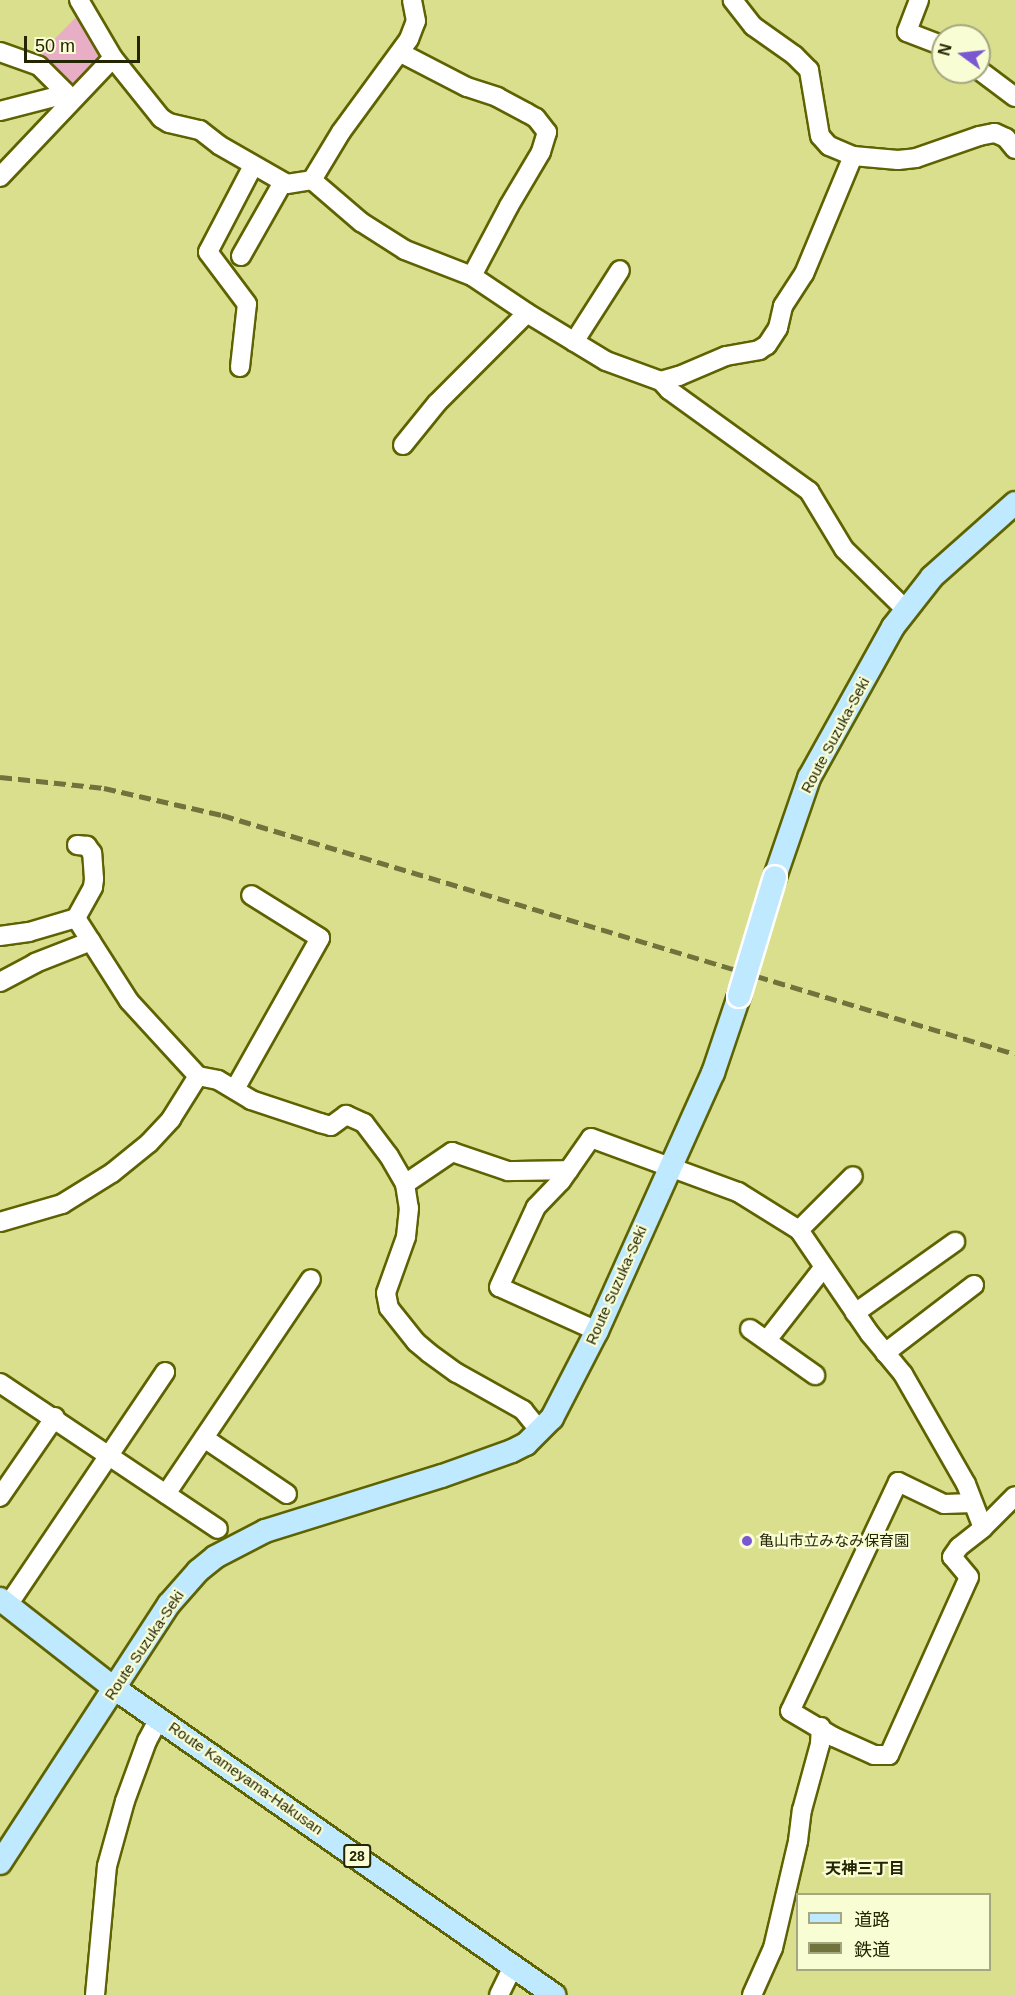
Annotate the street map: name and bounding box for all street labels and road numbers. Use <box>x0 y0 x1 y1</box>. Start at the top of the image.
street label: Route Suzuka-Seki <box>797 674 873 796</box>
street label: Route Suzuka-Seki <box>582 1223 650 1347</box>
street label: Route Suzuka-Seki <box>101 1587 187 1703</box>
street label: Route Kameyama-Hakusan <box>165 1718 327 1838</box>
road number: 28 <box>342 1845 372 1867</box>

